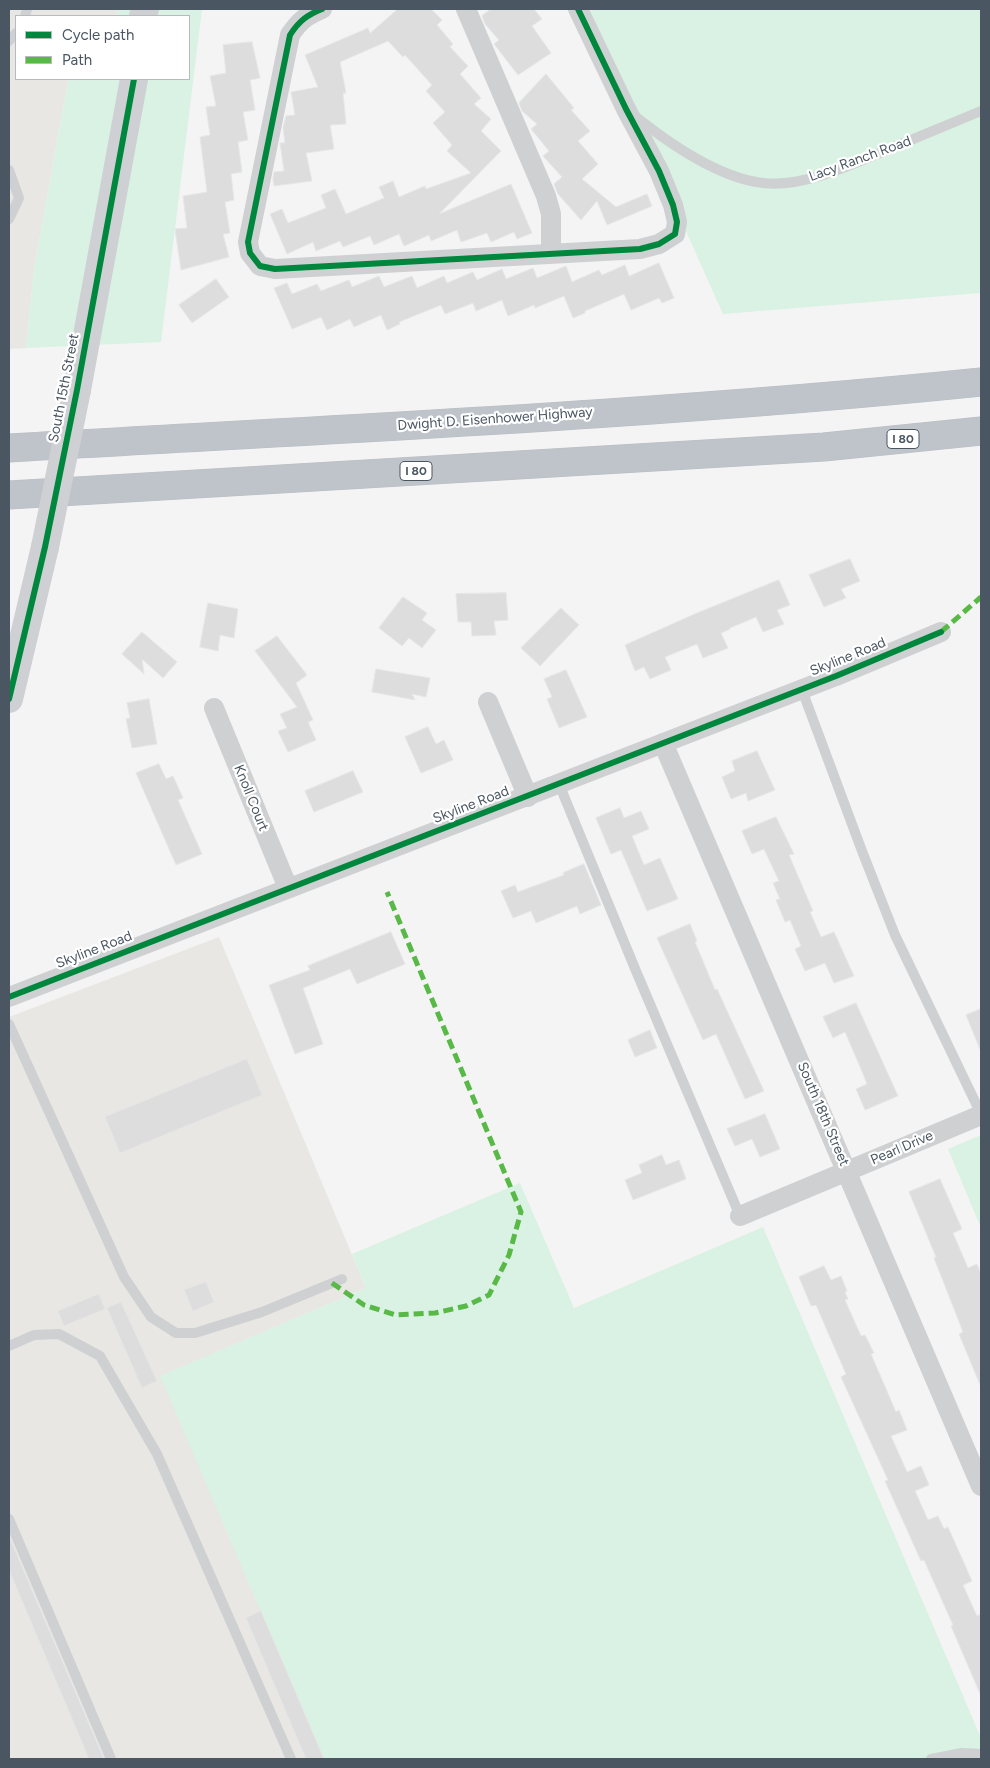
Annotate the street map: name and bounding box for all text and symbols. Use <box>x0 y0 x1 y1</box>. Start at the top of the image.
legend <box>15 15 190 80</box>
text: Cycle path <box>62 26 134 44</box>
text: Path <box>62 51 92 69</box>
street label: Lacy Ranch Road <box>807 133 913 185</box>
street label: South 15th Street <box>45 332 83 444</box>
street label: Dwight D. Eisenhower Highway <box>397 404 593 434</box>
road number: I 80 <box>887 429 919 448</box>
road number: I 80 <box>400 462 432 481</box>
street label: Skyline Road <box>808 634 888 680</box>
street label: Knoll Court <box>230 762 272 834</box>
street label: Skyline Road <box>431 783 511 827</box>
street label: Skyline Road <box>54 928 134 972</box>
street label: South 18th Street <box>794 1060 852 1168</box>
street label: Pearl Drive <box>868 1127 936 1169</box>

